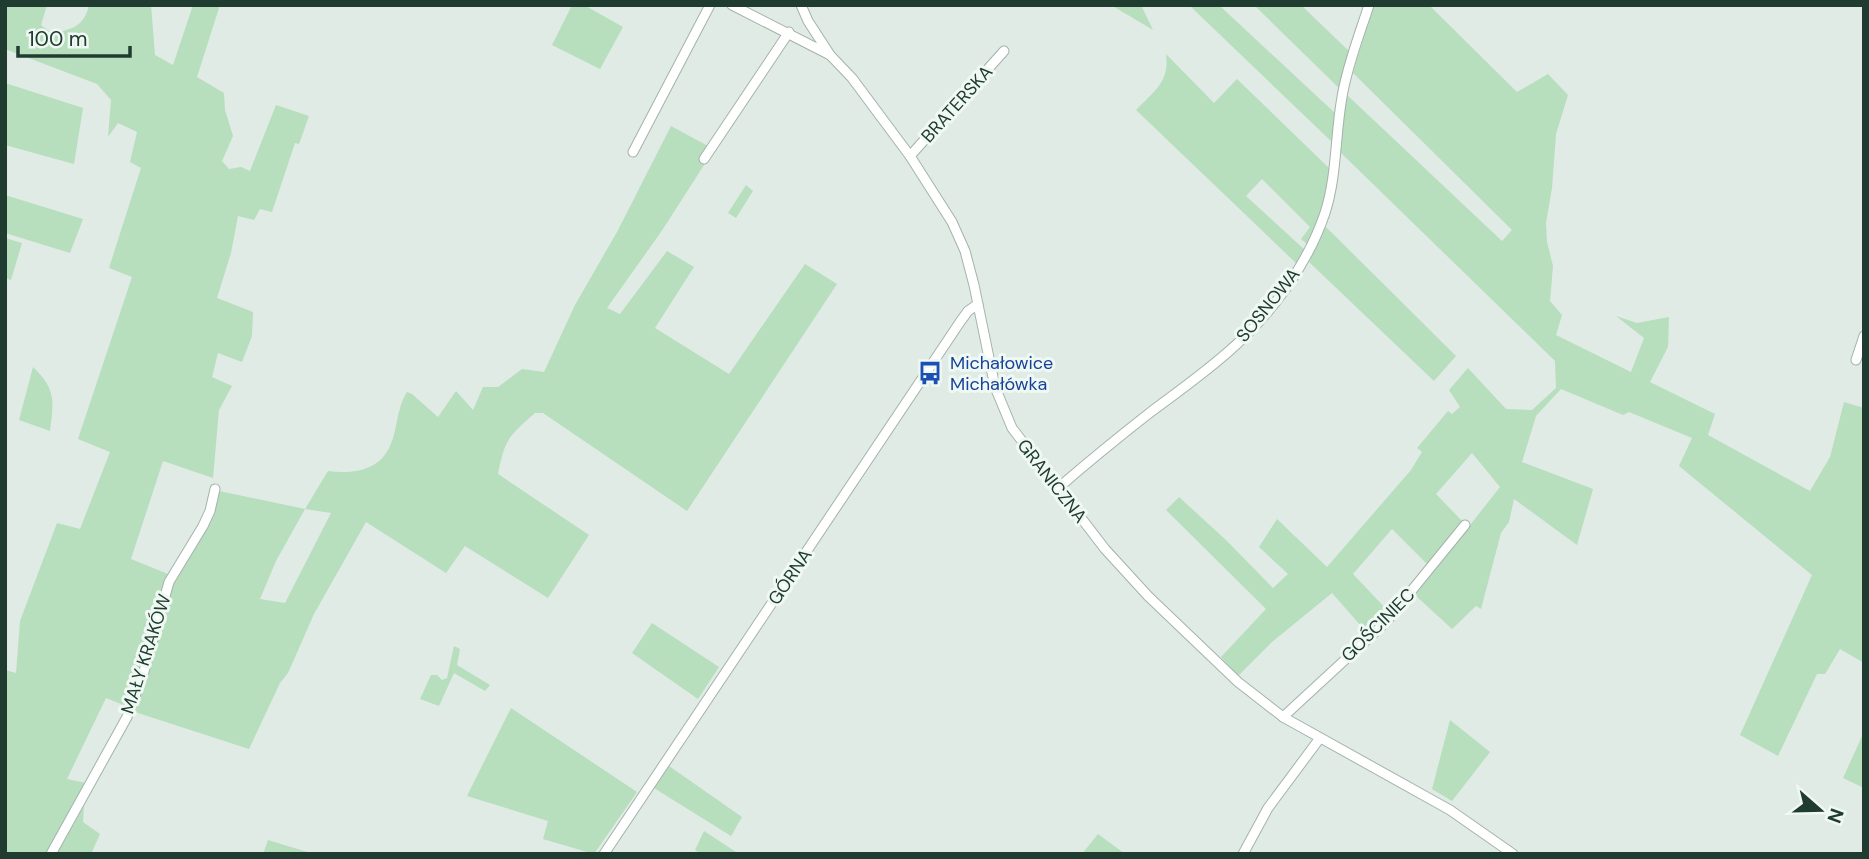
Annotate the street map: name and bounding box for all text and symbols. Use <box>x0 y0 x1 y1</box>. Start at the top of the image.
scale bar <box>18 14 130 58</box>
text: 100 m <box>28 25 88 53</box>
street label: BRATERSKA <box>916 60 998 148</box>
street label: SOSNOWA <box>1231 263 1305 347</box>
place label: Michałowice Michałówka <box>950 351 1053 396</box>
bus stop icon: Michałowice Michałówka <box>916 359 944 387</box>
street label: GRANICZNA <box>1012 434 1092 528</box>
street label: GÓRNA <box>763 544 817 610</box>
street label: GOŚCINIEC <box>1336 583 1420 667</box>
street label: MAŁY KRAKÓW <box>115 591 177 717</box>
north arrow <box>1785 775 1855 845</box>
text: N <box>1821 805 1850 826</box>

